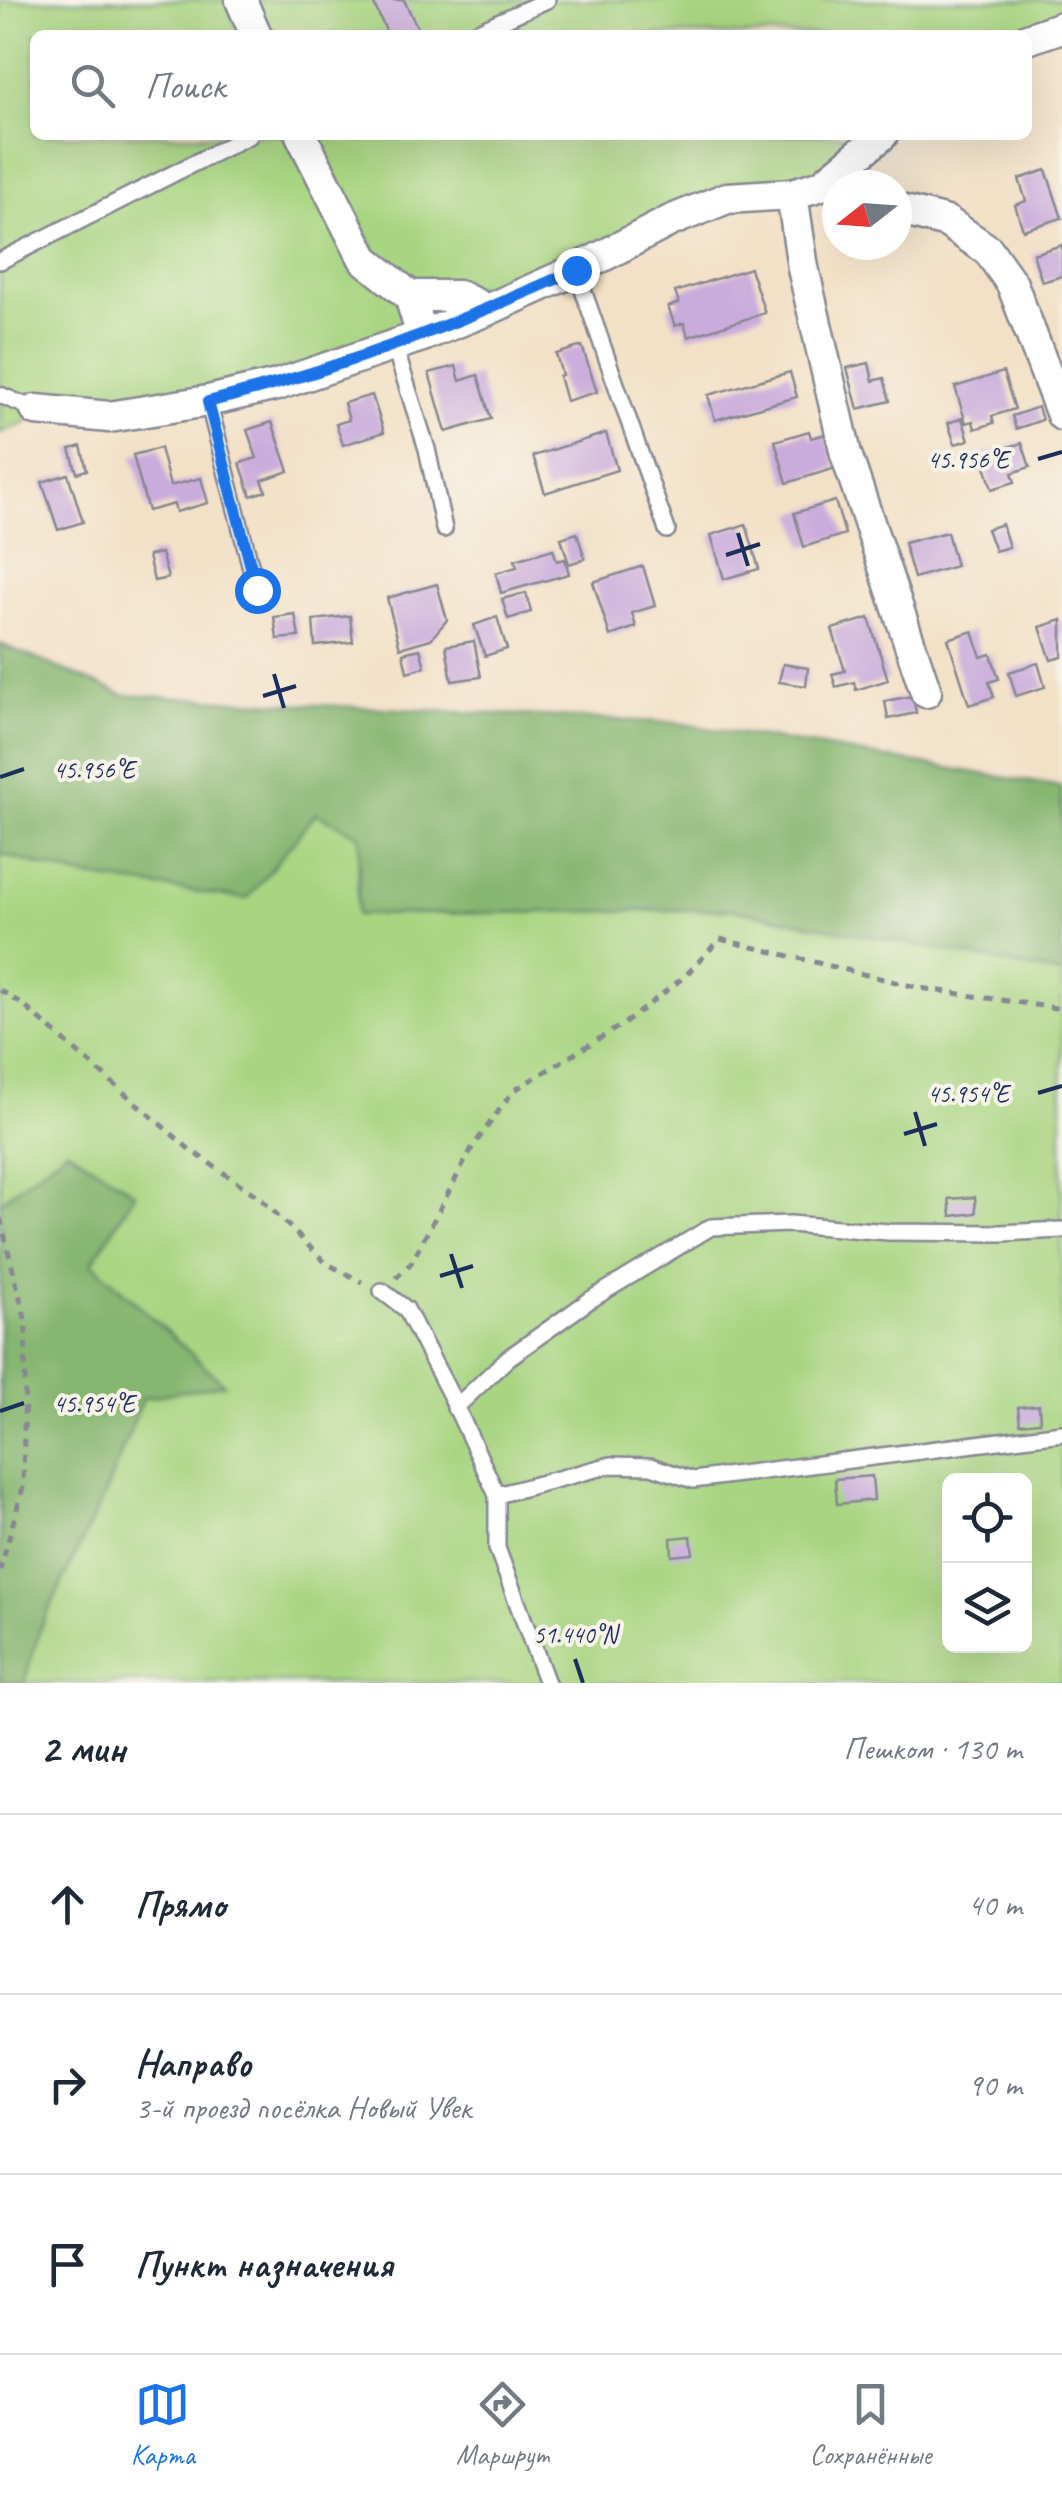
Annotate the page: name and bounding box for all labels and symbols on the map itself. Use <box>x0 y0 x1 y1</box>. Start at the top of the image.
north arrow <box>822 170 912 260</box>
route end <box>554 248 600 294</box>
text: 45.956°E <box>927 444 1012 476</box>
route start <box>235 568 281 614</box>
text: 45.956°E <box>53 754 138 786</box>
text: 45.954°E <box>927 1078 1012 1110</box>
text: 45.954°E <box>53 1388 138 1420</box>
text: 51.440°N <box>533 1619 621 1651</box>

